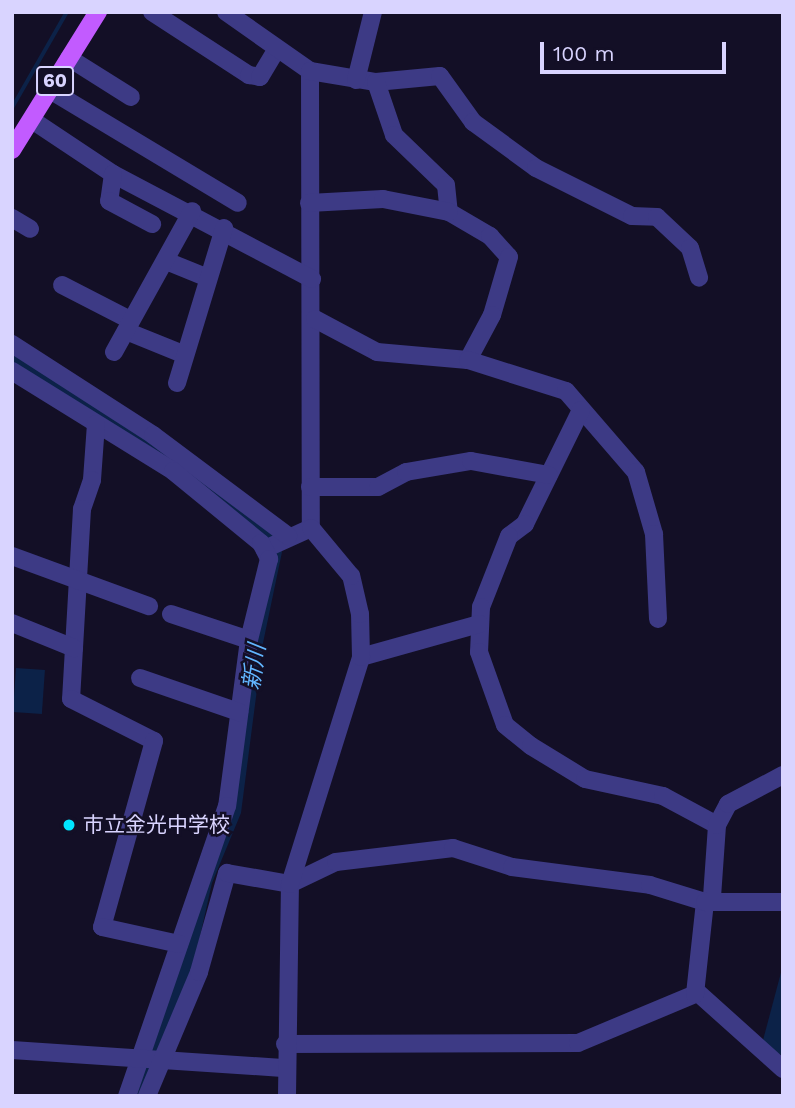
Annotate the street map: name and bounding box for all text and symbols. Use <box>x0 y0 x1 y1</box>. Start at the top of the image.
scale bar <box>543 28 728 72</box>
text: 100 m <box>553 41 615 66</box>
road number: 60 <box>36 66 74 96</box>
water label: 新川 <box>238 642 272 692</box>
place label: 市立金光中学校 <box>83 812 230 838</box>
marker: 市立金光中学校 <box>61 817 77 833</box>

